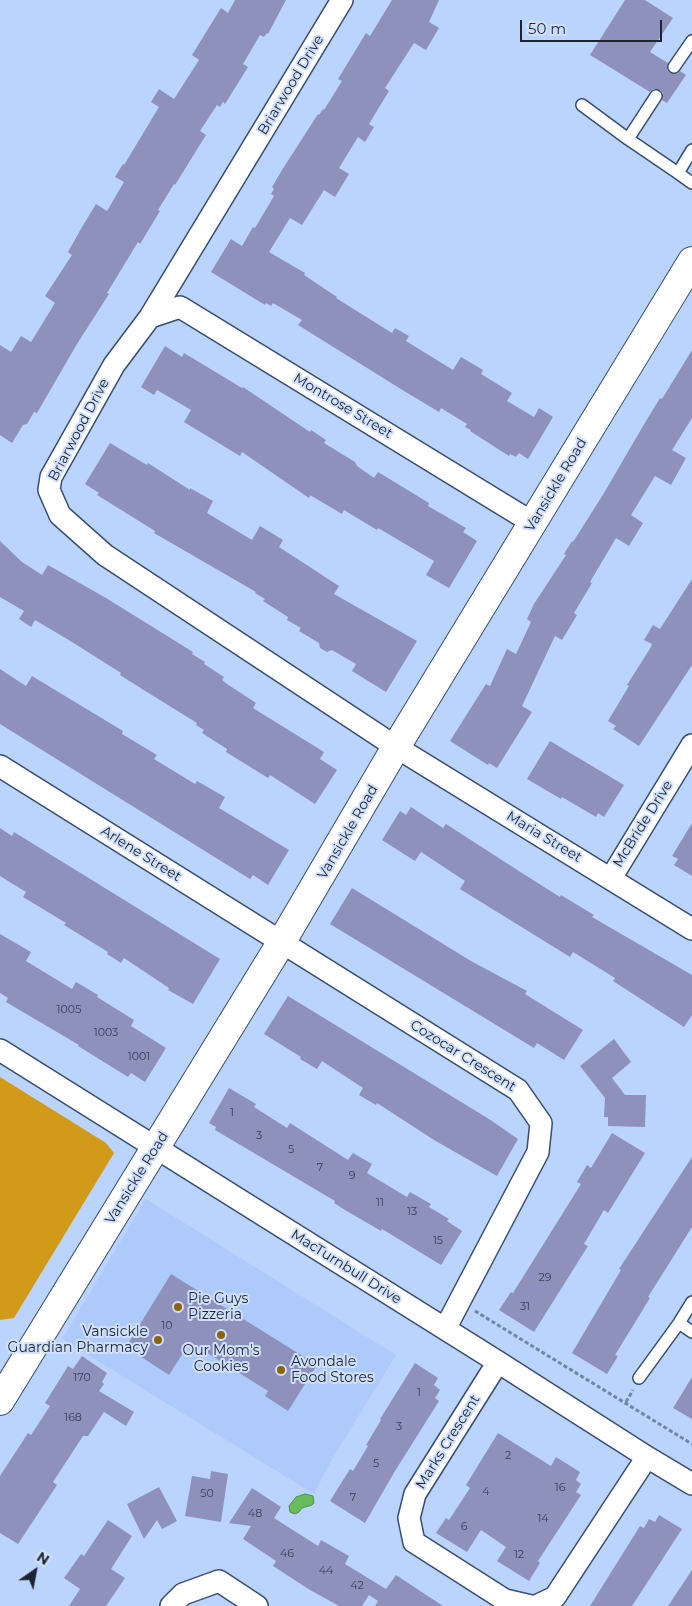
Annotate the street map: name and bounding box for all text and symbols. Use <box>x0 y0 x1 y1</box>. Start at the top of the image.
scale bar <box>522 10 664 42</box>
text: 50 m <box>528 19 566 38</box>
street label: Briarwood Drive <box>255 32 327 138</box>
street label: Montrose Street <box>290 370 396 442</box>
street label: Briarwood Drive <box>45 376 113 484</box>
street label: Vansickle Road <box>522 435 590 535</box>
street label: McBride Drive <box>610 777 676 871</box>
street label: Vansickle Road <box>314 782 382 882</box>
street label: Maria Street <box>503 808 585 866</box>
street label: Arlene Street <box>98 823 184 885</box>
house number: 1005 <box>57 1003 81 1017</box>
street label: Cozocar Crescent <box>407 1017 519 1095</box>
house number: 1003 <box>94 1026 118 1040</box>
house number: 1001 <box>128 1050 150 1064</box>
house number: 1 <box>230 1106 234 1120</box>
street label: Vansickle Road <box>102 1129 172 1227</box>
house number: 3 <box>256 1129 262 1143</box>
house number: 5 <box>288 1143 294 1157</box>
house number: 7 <box>317 1161 323 1175</box>
house number: 9 <box>349 1169 355 1183</box>
house number: 11 <box>376 1196 384 1210</box>
house number: 13 <box>407 1205 417 1219</box>
street label: MacTurnbull Drive <box>288 1226 404 1308</box>
house number: 15 <box>433 1234 443 1248</box>
house number: 29 <box>539 1271 551 1285</box>
place label: Pie Guys Pizzeria <box>188 1291 248 1324</box>
house number: 31 <box>520 1300 530 1314</box>
marker: Pie Guys Pizzeria <box>172 1301 184 1313</box>
house number: 10 <box>161 1319 173 1333</box>
place label: Vansickle Guardian Pharmacy <box>8 1324 148 1356</box>
marker: Our Mom's Cookies <box>215 1329 227 1341</box>
marker: Vansickle Guardian Pharmacy <box>152 1334 164 1346</box>
place label: Our Mom's Cookies <box>182 1343 260 1375</box>
place label: Avondale Food Stores <box>291 1354 374 1386</box>
marker: Avondale Food Stores <box>275 1364 287 1376</box>
house number: 170 <box>73 1371 91 1385</box>
house number: 1 <box>417 1386 421 1400</box>
street label: Marks Crescent <box>412 1392 484 1492</box>
house number: 168 <box>64 1411 82 1425</box>
house number: 3 <box>396 1420 402 1434</box>
house number: 2 <box>505 1449 511 1463</box>
house number: 5 <box>373 1457 379 1471</box>
house number: 16 <box>555 1481 565 1495</box>
house number: 4 <box>482 1485 490 1499</box>
house number: 50 <box>200 1487 214 1501</box>
house number: 7 <box>350 1491 356 1505</box>
house number: 48 <box>248 1507 262 1521</box>
house number: 14 <box>537 1512 549 1526</box>
house number: 6 <box>461 1520 467 1534</box>
north arrow <box>10 1546 60 1596</box>
house number: 46 <box>280 1547 294 1561</box>
text: N <box>34 1548 53 1569</box>
house number: 12 <box>514 1548 524 1562</box>
house number: 44 <box>319 1564 333 1578</box>
house number: 42 <box>350 1579 364 1593</box>

